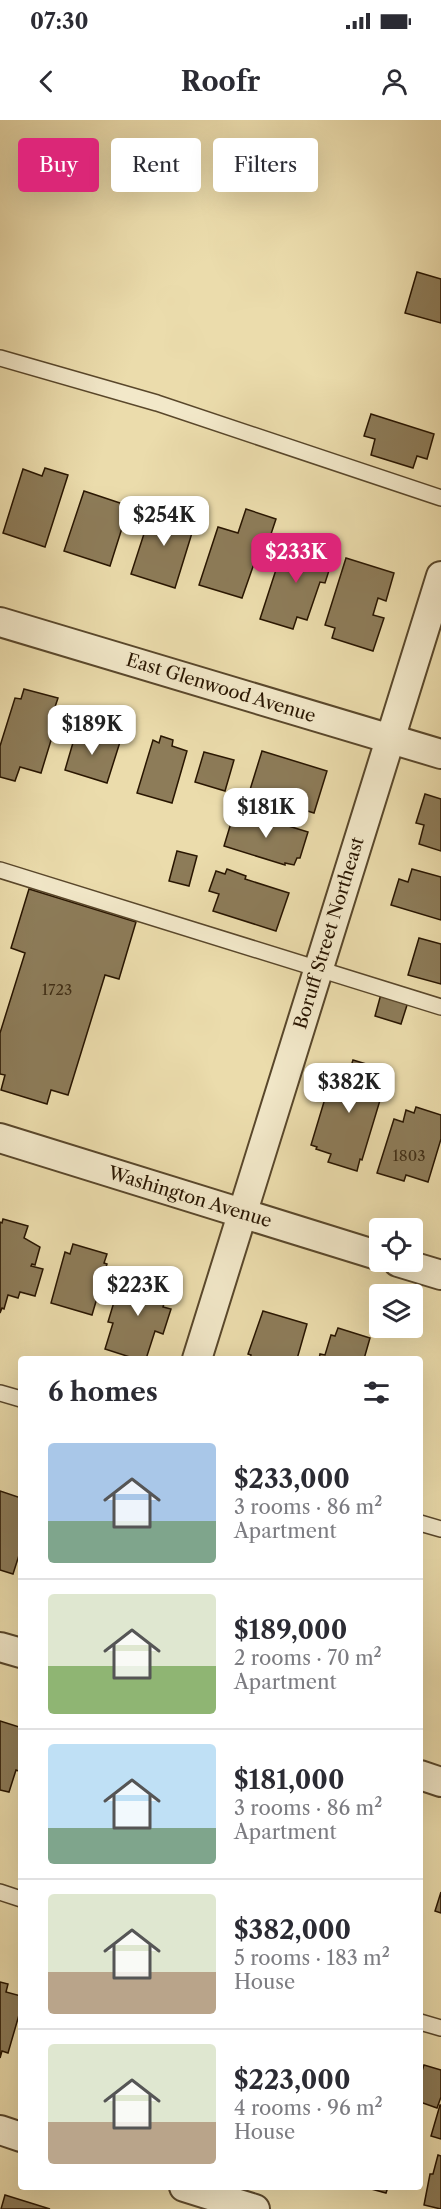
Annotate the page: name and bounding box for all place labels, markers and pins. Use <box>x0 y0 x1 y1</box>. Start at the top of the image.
pin: $254K <box>122 496 206 547</box>
pin: $233K <box>254 533 338 584</box>
pin: $189K <box>50 705 134 756</box>
pin: $181K <box>224 788 308 839</box>
pin: $382K <box>307 1063 391 1114</box>
pin: $223K <box>96 1266 180 1317</box>

